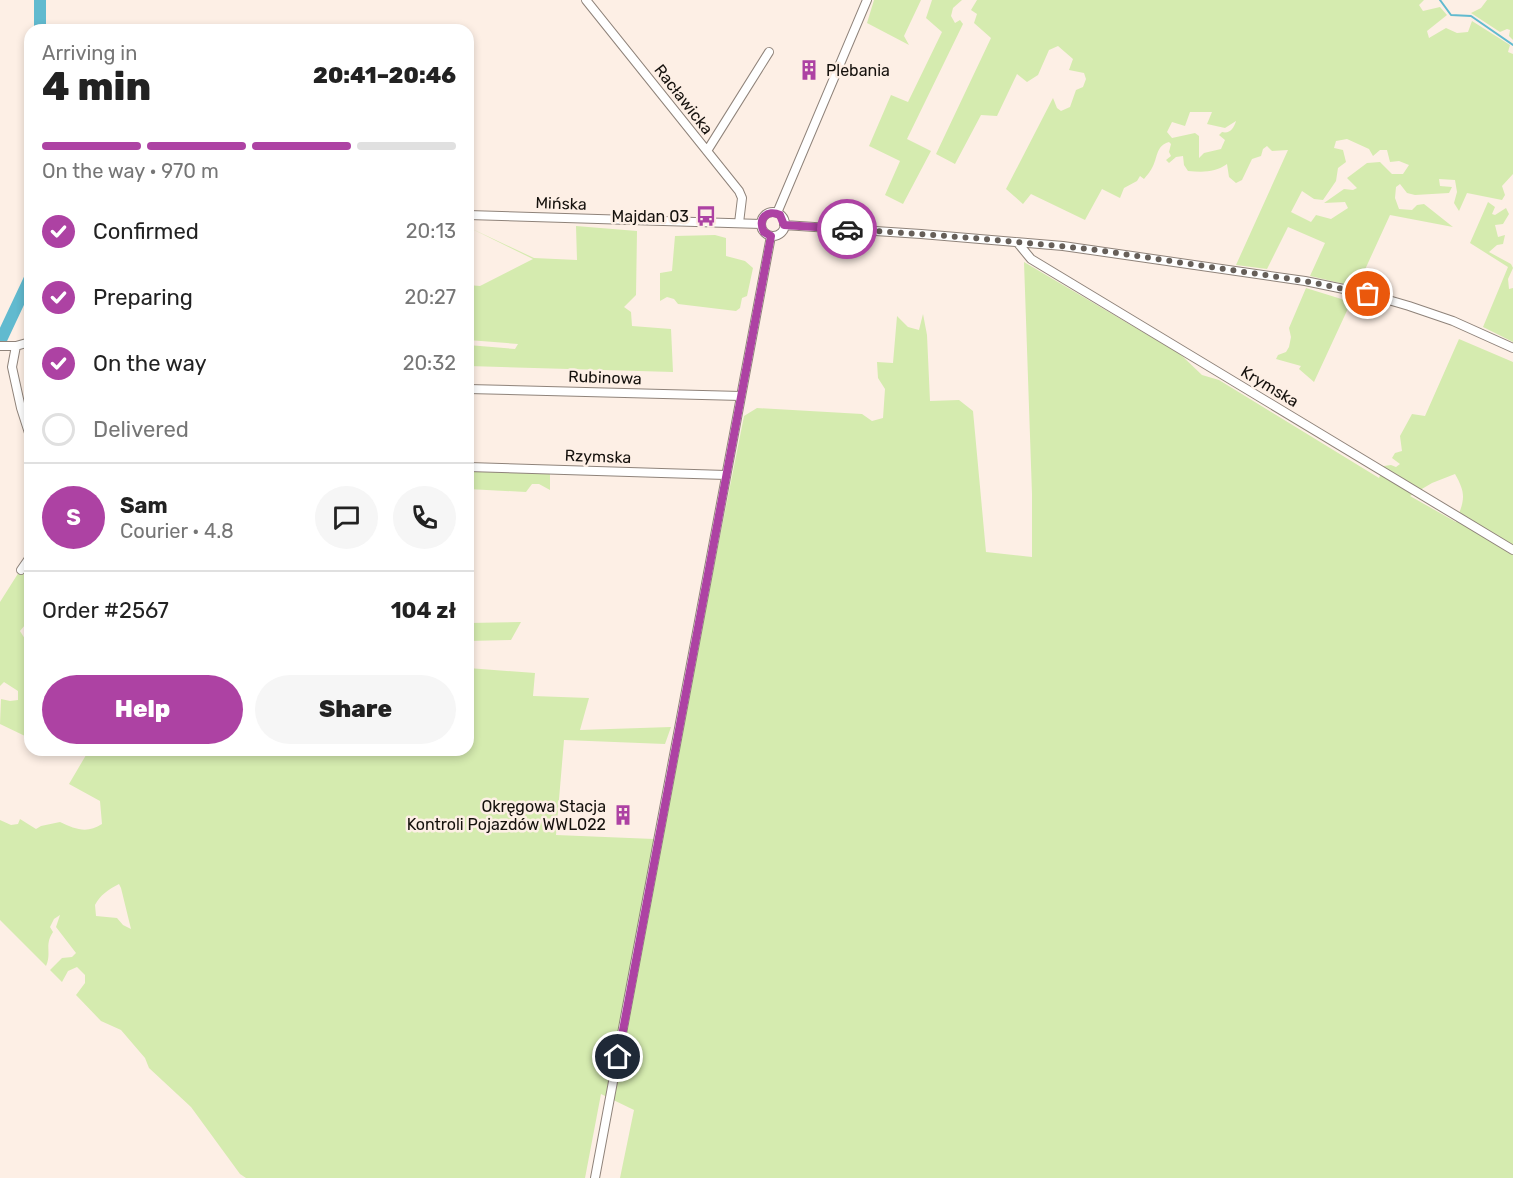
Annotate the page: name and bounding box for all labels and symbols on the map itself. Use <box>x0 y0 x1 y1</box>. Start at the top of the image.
building icon: Plebania <box>797 58 821 82</box>
street label: Racławicka <box>650 60 717 138</box>
place label: Plebania <box>826 61 890 80</box>
street label: Mińska <box>535 193 587 214</box>
courier <box>817 199 877 259</box>
bus stop icon: Majdan 03 <box>694 204 718 228</box>
place label: Majdan 03 <box>611 207 689 226</box>
pin <box>1342 268 1393 319</box>
street label: Krymska <box>1237 362 1302 411</box>
street label: Rubinowa <box>568 367 642 388</box>
street label: Rzymska <box>564 446 632 467</box>
place label: Okręgowa Stacja Kontroli Pojazdów WWL022 <box>407 797 606 834</box>
building icon: Okręgowa Stacja Kontroli Pojazdów WWL022 <box>611 803 635 827</box>
pin <box>592 1031 643 1082</box>

